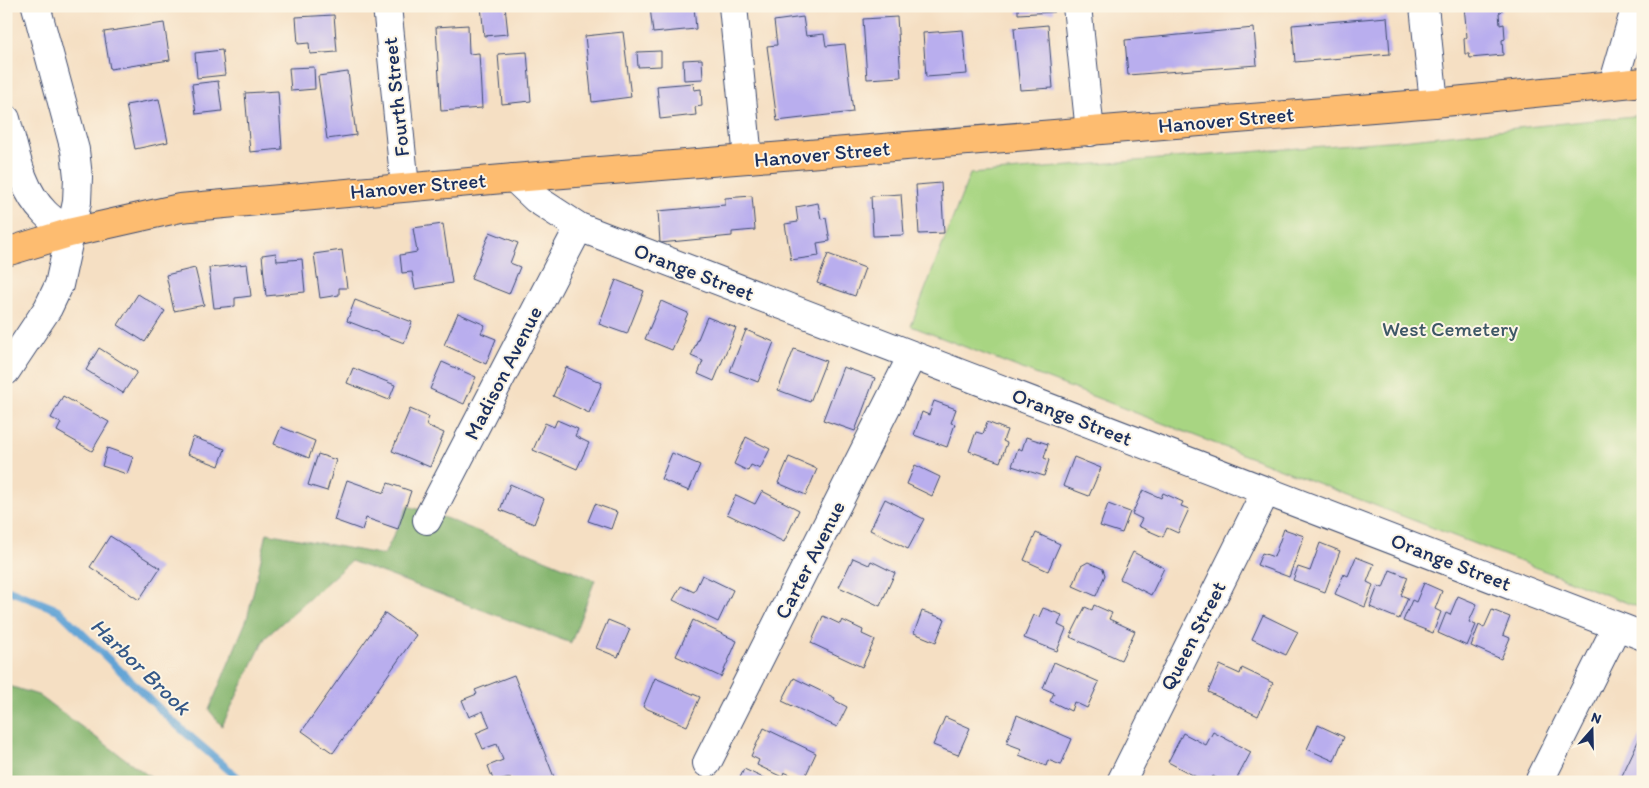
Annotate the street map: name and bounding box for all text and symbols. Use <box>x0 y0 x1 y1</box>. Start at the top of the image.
street label: Fourth Street <box>377 36 414 158</box>
street label: Hanover Street <box>1157 101 1295 138</box>
street label: Hanover Street <box>753 135 891 172</box>
street label: Hanover Street <box>349 167 487 204</box>
street label: Orange Street <box>630 237 758 306</box>
street label: Madison Avenue <box>458 302 547 444</box>
park label: West Cemetery <box>1382 316 1518 341</box>
street label: Orange Street <box>1008 382 1136 451</box>
street label: Carter Avenue <box>769 496 850 623</box>
street label: Orange Street <box>1387 527 1515 596</box>
street label: Queen Street <box>1154 577 1231 695</box>
water label: Harbor Brook <box>85 612 197 722</box>
north arrow <box>1566 706 1616 756</box>
text: N <box>1589 709 1604 728</box>

